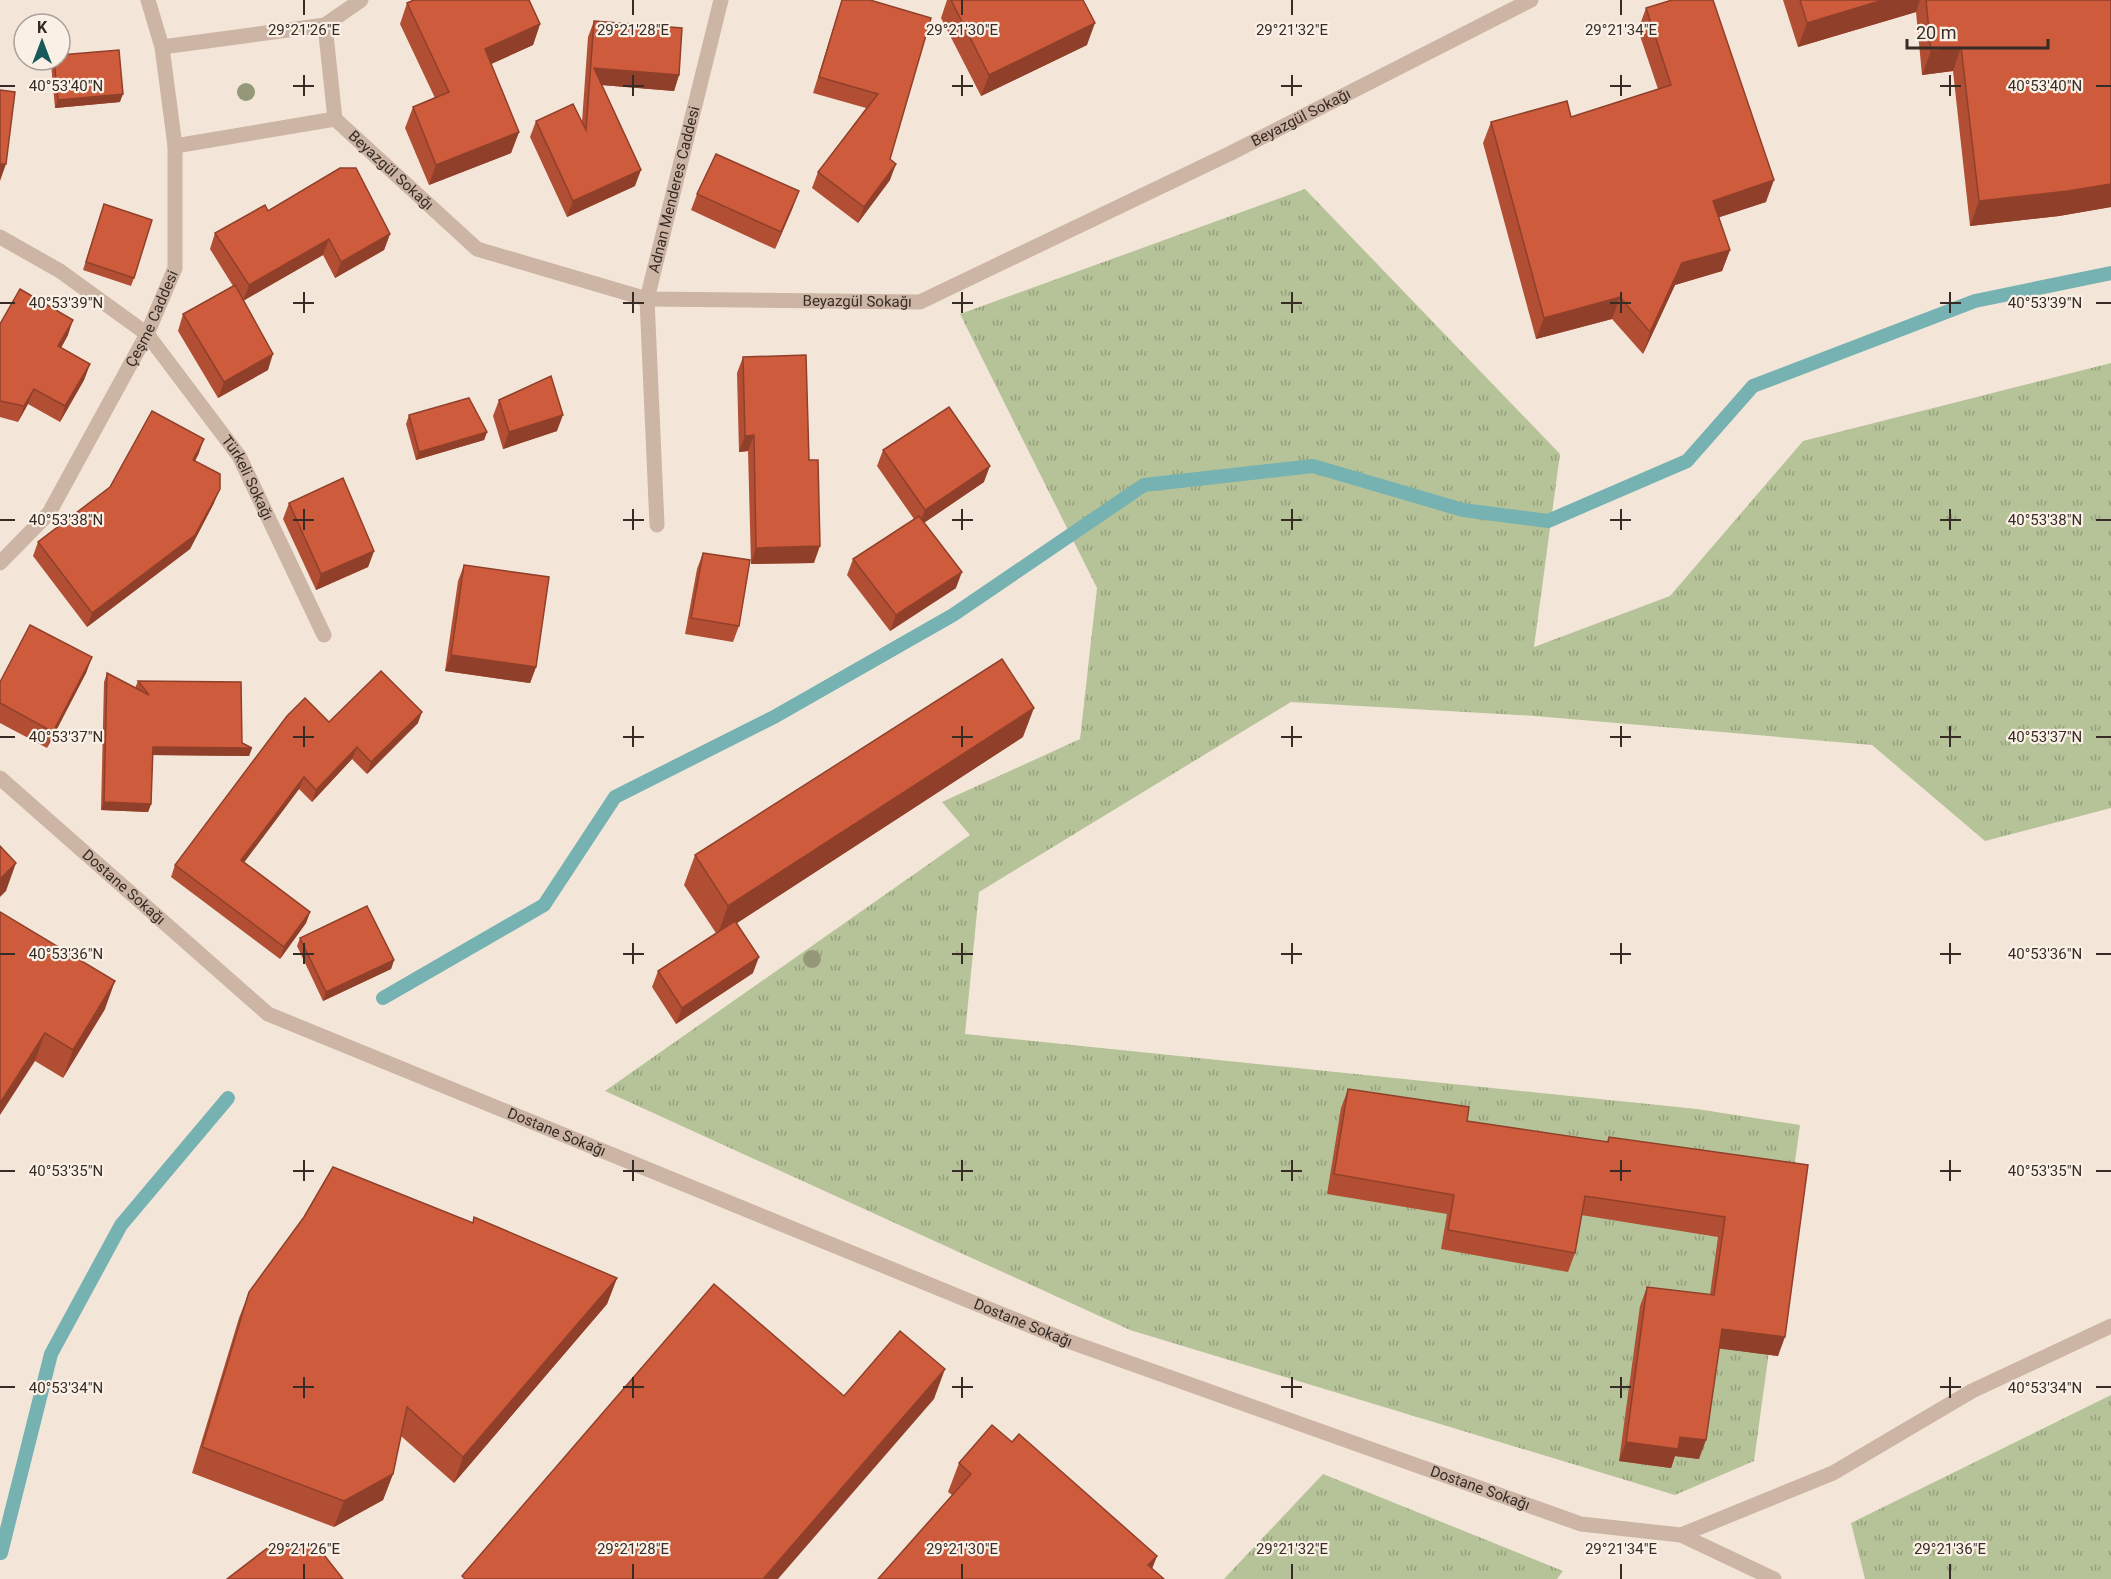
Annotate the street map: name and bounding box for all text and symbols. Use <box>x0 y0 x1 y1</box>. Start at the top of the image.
north arrow <box>12 12 72 72</box>
scale bar <box>1907 12 2048 50</box>
text: K <box>37 18 48 37</box>
text: 29°21'26"E <box>268 21 341 39</box>
text: 29°21'28"E <box>597 21 670 39</box>
text: 29°21'30"E <box>926 21 999 39</box>
text: 29°21'32"E <box>1256 21 1329 39</box>
text: 29°21'34"E <box>1585 21 1658 39</box>
text: 20 m <box>1916 22 1956 43</box>
text: 40°53'40"N <box>29 77 103 95</box>
text: 40°53'40"N <box>2008 77 2082 95</box>
street label: Beyazgül Sokağı <box>1248 85 1354 150</box>
street label: Adnan Menderes Caddesi <box>645 104 703 275</box>
street label: Beyazgül Sokağı <box>345 127 437 214</box>
street label: Çeşme Caddesi <box>122 268 182 370</box>
street label: Beyazgül Sokağı <box>803 292 912 311</box>
text: 40°53'39"N <box>29 294 103 312</box>
text: 40°53'39"N <box>2008 294 2082 312</box>
street label: Türkeli Sokağı <box>218 432 277 523</box>
text: 40°53'38"N <box>29 511 103 529</box>
text: 40°53'38"N <box>2008 511 2082 529</box>
text: 40°53'37"N <box>29 728 103 746</box>
text: 40°53'37"N <box>2008 728 2082 746</box>
street label: Dostane Sokağı <box>79 846 169 928</box>
text: 40°53'36"N <box>29 945 103 963</box>
text: 40°53'36"N <box>2008 945 2082 963</box>
street label: Dostane Sokağı <box>505 1104 609 1160</box>
text: 40°53'35"N <box>29 1162 103 1180</box>
text: 40°53'35"N <box>2008 1162 2082 1180</box>
street label: Dostane Sokağı <box>971 1295 1075 1351</box>
text: 40°53'34"N <box>29 1379 103 1397</box>
text: 40°53'34"N <box>2008 1379 2082 1397</box>
street label: Dostane Sokağı <box>1428 1462 1533 1514</box>
text: 29°21'26"E <box>268 1540 341 1558</box>
text: 29°21'28"E <box>597 1540 670 1558</box>
text: 29°21'30"E <box>926 1540 999 1558</box>
text: 29°21'32"E <box>1256 1540 1329 1558</box>
text: 29°21'34"E <box>1585 1540 1658 1558</box>
text: 29°21'36"E <box>1914 1540 1987 1558</box>

